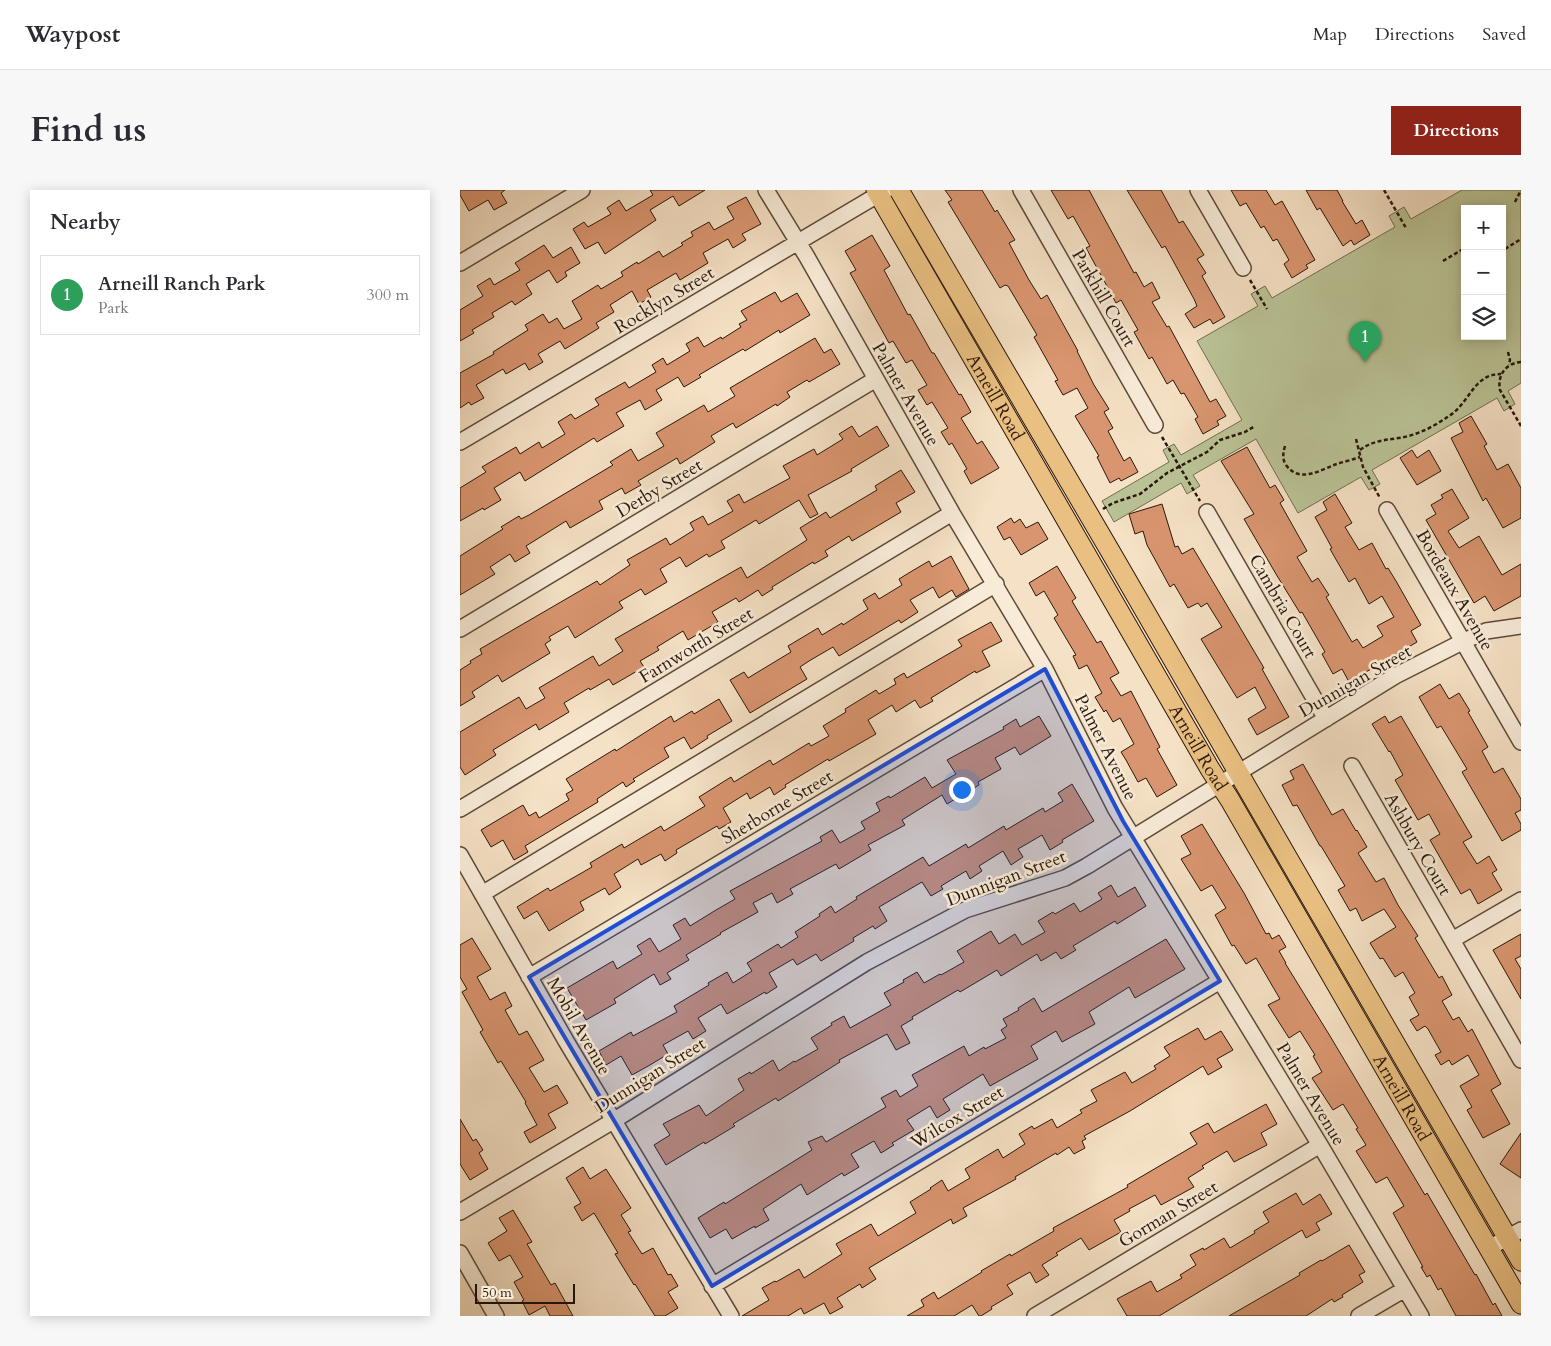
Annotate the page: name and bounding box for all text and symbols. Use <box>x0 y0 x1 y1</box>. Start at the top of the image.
text: Waypost <box>25 18 120 51</box>
text: Map <box>1313 22 1347 47</box>
text: Directions <box>1375 22 1454 47</box>
text: Saved <box>1482 22 1526 47</box>
text: Find us <box>30 106 146 154</box>
button: Directions <box>1391 106 1521 155</box>
map controls <box>1461 205 1506 340</box>
button: + <box>1461 205 1506 250</box>
text: Nearby <box>50 208 121 237</box>
street label: Parkhill Court <box>1065 245 1142 352</box>
button: − <box>1461 250 1506 295</box>
street label: Rocklyn Street <box>610 261 719 340</box>
text: Arneill Ranch Park <box>98 271 266 297</box>
text: 1 <box>63 284 71 306</box>
text: 300 m <box>367 284 409 306</box>
button: layers <box>1461 295 1506 340</box>
text: Park <box>98 297 129 319</box>
pin: 1 <box>1349 321 1381 362</box>
street label: Palmer Avenue <box>866 338 945 451</box>
street label: Arneill Road <box>960 349 1030 446</box>
street label: Derby Street <box>611 453 707 524</box>
street label: Bordeaux Avenue <box>1410 525 1499 655</box>
street label: Cambria Court <box>1243 550 1323 663</box>
street label: Farnworth Street <box>634 601 758 689</box>
street label: Dunnigan Street <box>1294 639 1416 724</box>
street label: Palmer Avenue <box>1068 690 1143 805</box>
street label: Arneill Road <box>1162 700 1233 796</box>
street label: Sherborne Street <box>717 764 838 851</box>
your location <box>949 777 975 803</box>
street label: Ashbury Court <box>1378 788 1457 900</box>
street label: Dunnigan Street <box>943 844 1070 913</box>
street label: Mobil Avenue <box>540 973 617 1080</box>
street label: Dunnigan Street <box>590 1031 711 1119</box>
street label: Palmer Avenue <box>1270 1038 1351 1150</box>
street label: Arneill Road <box>1366 1050 1437 1146</box>
street label: Wilcox Street <box>905 1080 1009 1156</box>
street label: Gorman Street <box>1114 1175 1223 1254</box>
scale bar <box>475 1281 575 1304</box>
text: 50 m <box>482 1283 512 1302</box>

